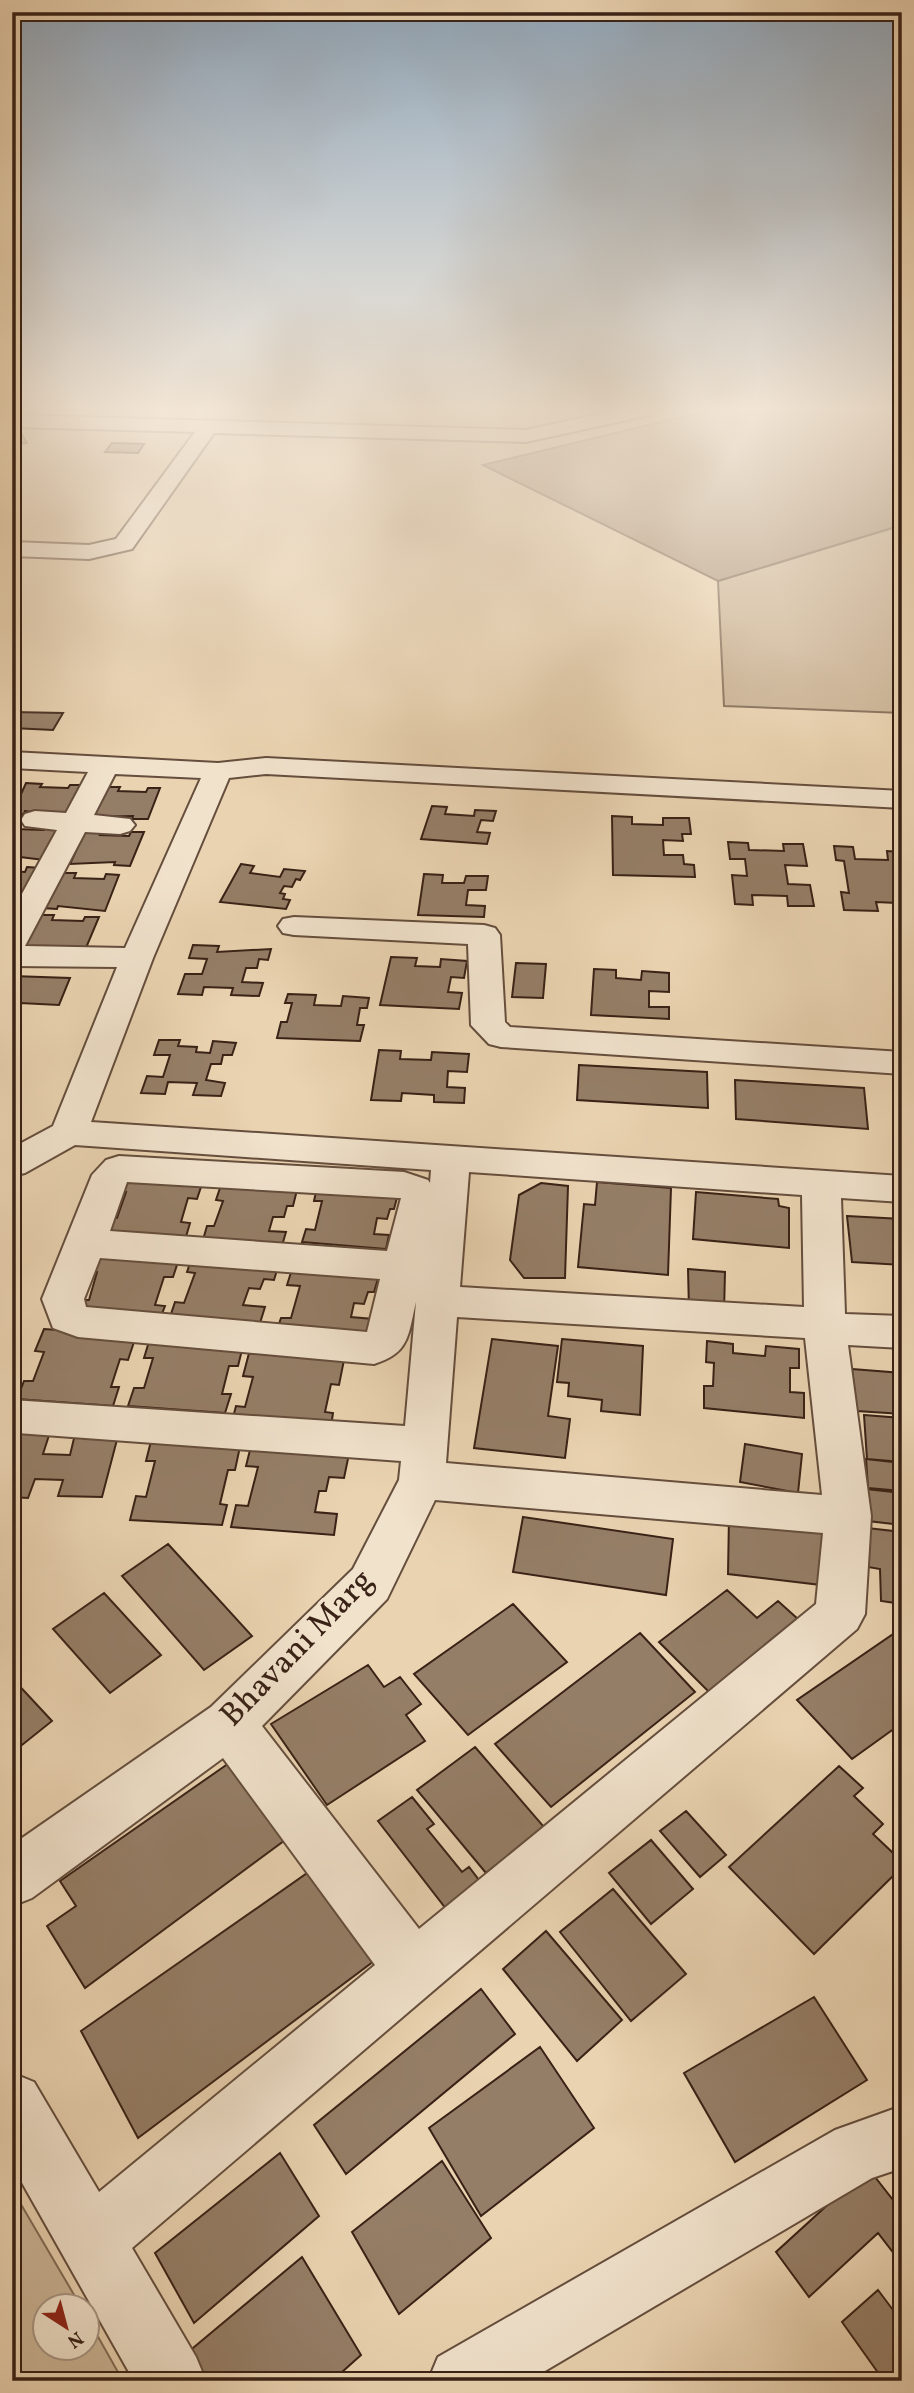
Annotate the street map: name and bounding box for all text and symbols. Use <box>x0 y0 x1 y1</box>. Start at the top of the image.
street label: Bhavani Marg <box>211 1560 385 1738</box>
north arrow <box>32 2292 102 2362</box>
text: N <box>61 2325 88 2354</box>

